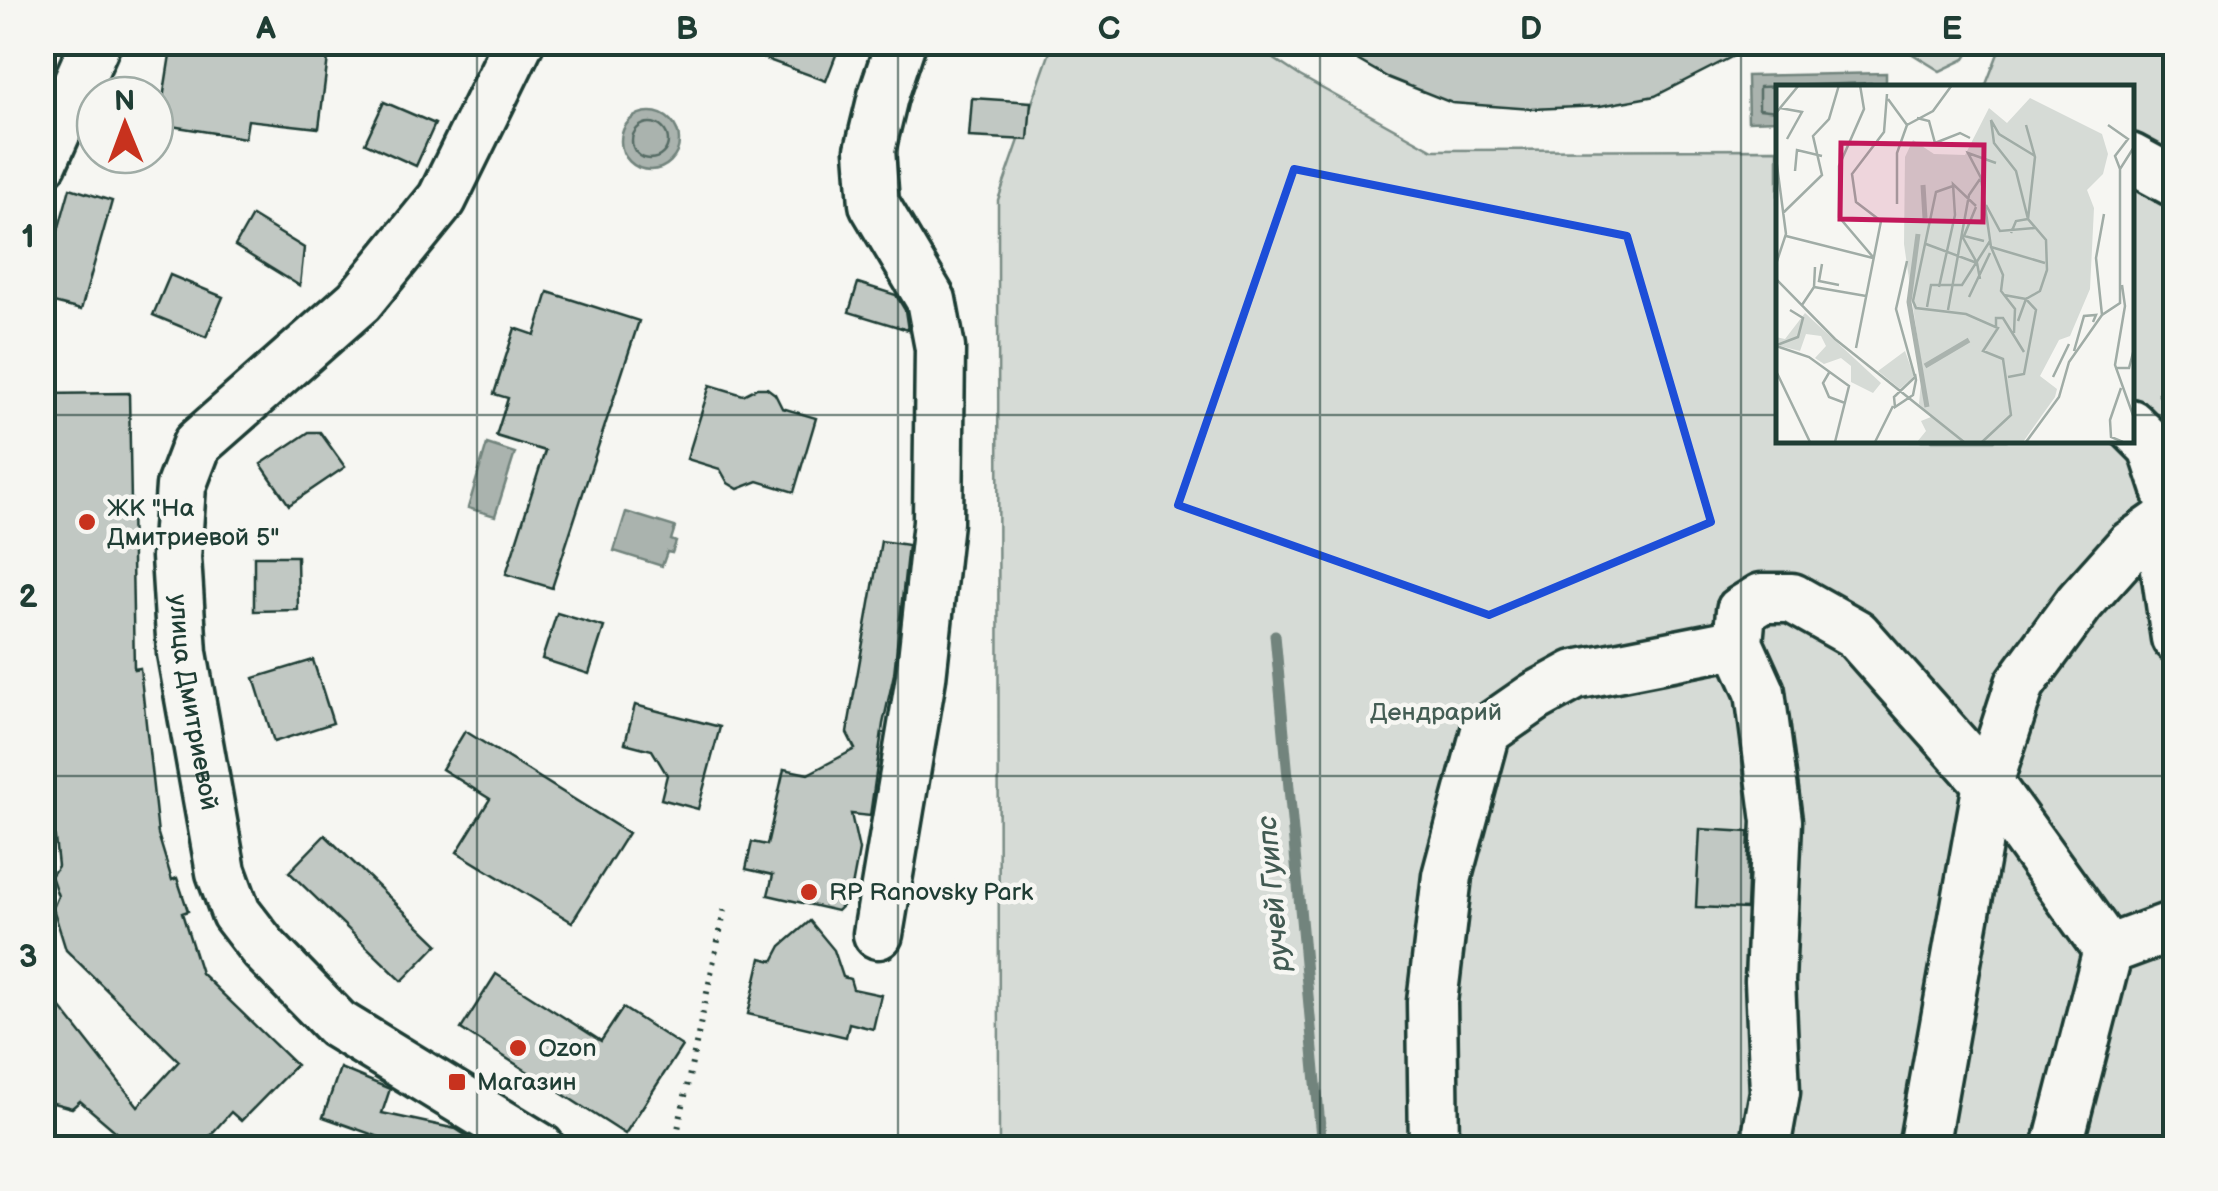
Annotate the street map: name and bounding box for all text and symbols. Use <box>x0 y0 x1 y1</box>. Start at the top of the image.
text: A <box>255 10 276 49</box>
text: B <box>676 10 698 49</box>
text: C <box>1098 10 1120 49</box>
text: D <box>1520 10 1542 49</box>
text: E <box>1942 10 1962 49</box>
north arrow <box>75 75 175 175</box>
text: N <box>114 85 135 118</box>
inset map <box>1776 85 2133 442</box>
text: 1 <box>21 218 35 257</box>
place label: ЖК "На Дмитриевой 5" <box>107 493 280 553</box>
marker: ЖК "На Дмитриевой 5" <box>76 511 98 533</box>
text: 2 <box>18 578 38 617</box>
street label: улица Дмитриевой <box>163 593 225 813</box>
park label: Дендрарий <box>1370 697 1502 728</box>
water label: ручей Гуипс <box>1251 814 1297 974</box>
place label: RP Ranovsky Park <box>829 877 1034 908</box>
marker: RP Ranovsky Park <box>798 881 820 903</box>
text: 3 <box>19 938 37 977</box>
place label: Ozon <box>538 1033 597 1064</box>
marker: Ozon <box>507 1037 529 1059</box>
place label: Магазин <box>477 1067 577 1098</box>
marker: Магазин <box>446 1071 468 1093</box>

